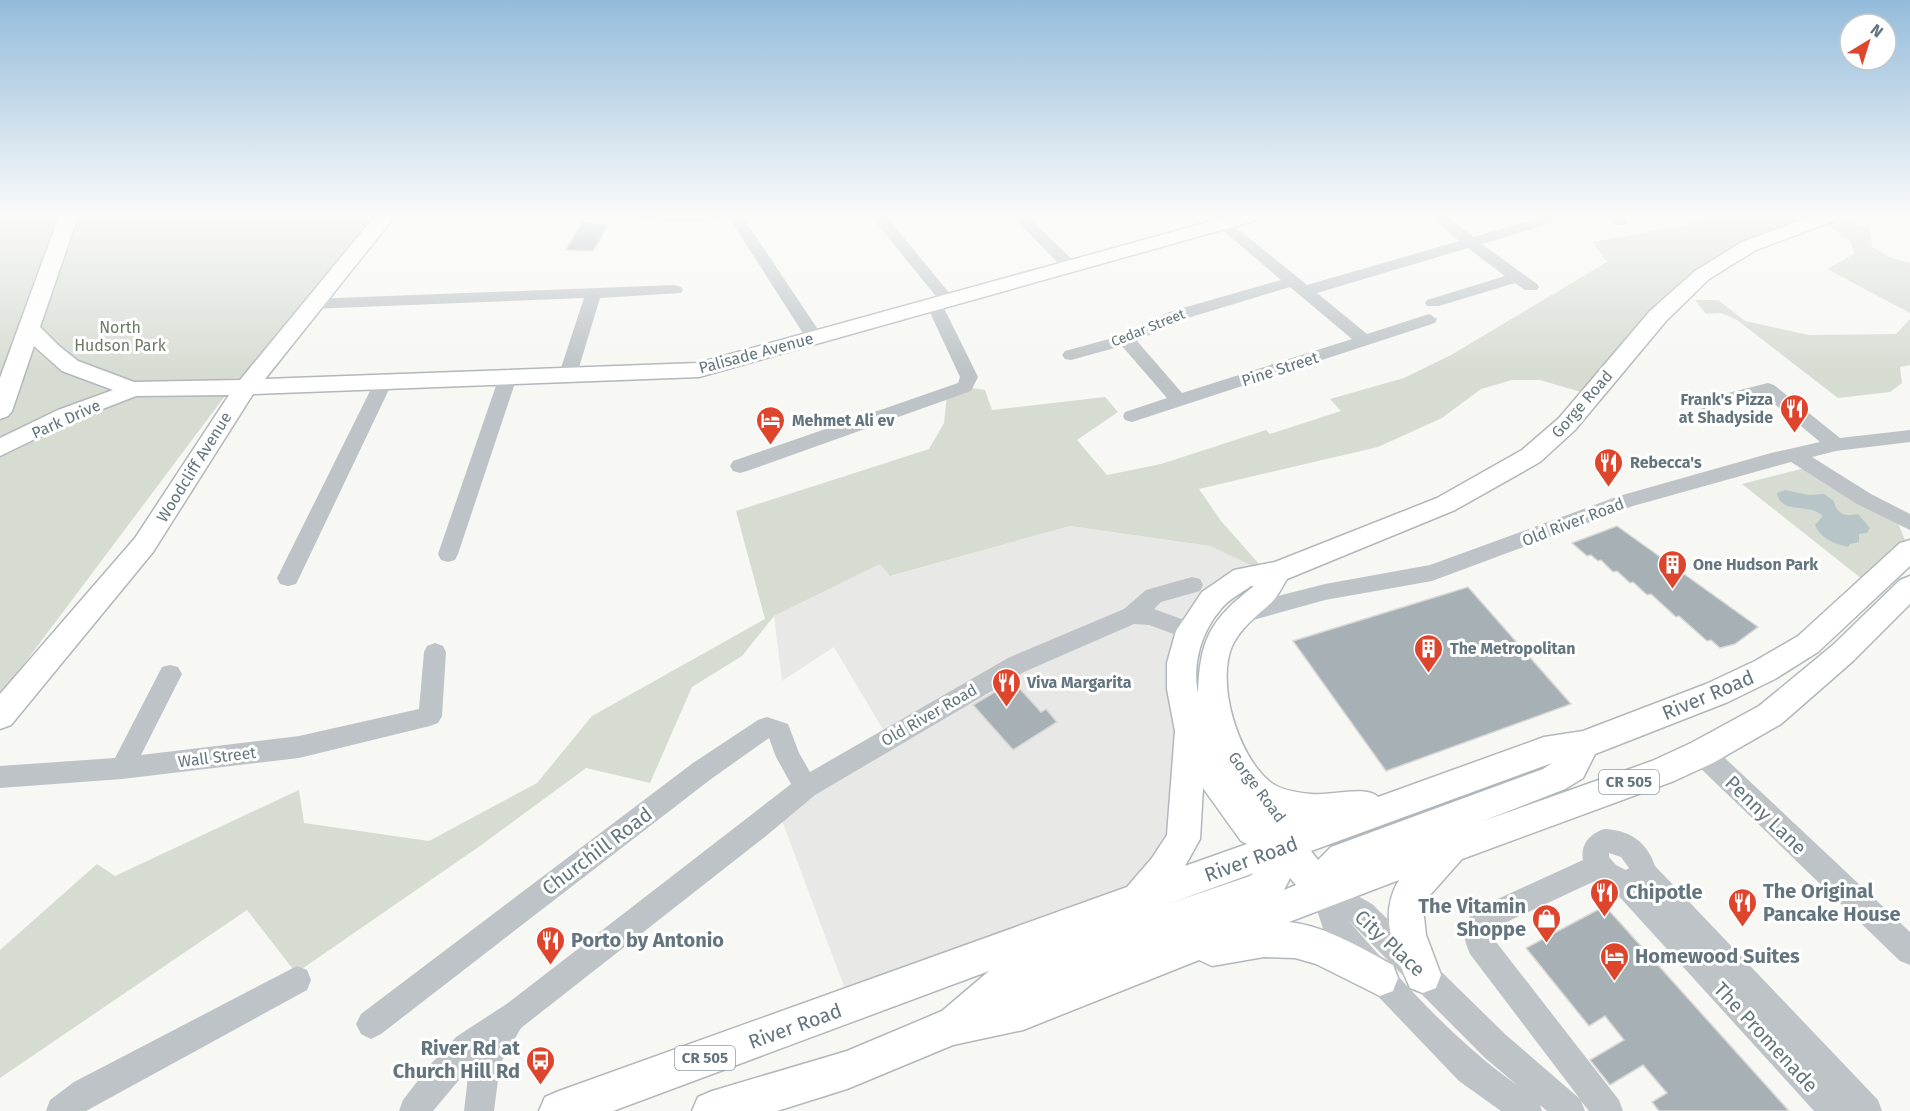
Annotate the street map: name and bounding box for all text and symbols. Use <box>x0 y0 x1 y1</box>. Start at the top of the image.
north arrow <box>1838 12 1898 72</box>
text: N <box>1867 20 1887 41</box>
street label: Cedar Street <box>1109 305 1188 351</box>
park label: North Hudson Park <box>74 318 167 355</box>
street label: Palisade Avenue <box>697 329 815 377</box>
street label: Pine Street <box>1239 348 1321 390</box>
street label: Gorge Road <box>1548 366 1616 442</box>
place label: Frank's Pizza at Shadyside <box>1679 390 1773 427</box>
restaurant icon: Frank's Pizza at Shadyside <box>1778 392 1810 434</box>
street label: Park Drive <box>29 395 103 443</box>
hotel icon: Mehmet Ali ev <box>755 404 787 446</box>
street label: Woodcliff Avenue <box>152 408 236 526</box>
place label: Mehmet Ali ev <box>792 411 895 430</box>
restaurant icon: Rebecca's <box>1593 446 1625 488</box>
place label: Rebecca's <box>1630 453 1702 472</box>
street label: Old River Road <box>1519 494 1627 550</box>
building icon: One Hudson Park <box>1656 548 1688 590</box>
place label: One Hudson Park <box>1693 555 1818 574</box>
building icon: The Metropolitan <box>1413 632 1445 674</box>
place label: The Metropolitan <box>1450 639 1576 658</box>
street label: River Road <box>1658 665 1758 725</box>
restaurant icon: Viva Margarita <box>990 666 1022 708</box>
place label: Viva Margarita <box>1026 673 1132 692</box>
street label: Old River Road <box>878 680 980 750</box>
street label: Wall Street <box>177 743 257 771</box>
street label: Gorge Road <box>1224 748 1290 826</box>
road number: CR 505 <box>1599 770 1659 794</box>
street label: Penny Lane <box>1720 770 1812 860</box>
street label: Churchill Road <box>537 802 657 900</box>
street label: River Road <box>1201 831 1301 887</box>
restaurant icon: Chipotle <box>1589 876 1621 918</box>
place label: The Original Pancake House <box>1763 879 1901 926</box>
place label: Chipotle <box>1626 880 1703 904</box>
restaurant icon: The Original Pancake House <box>1726 886 1758 928</box>
place label: The Vitamin Shoppe <box>1418 894 1526 941</box>
shop icon: The Vitamin Shoppe <box>1531 902 1563 944</box>
street label: City Place <box>1350 904 1430 982</box>
restaurant icon: Porto by Antonio <box>534 924 566 966</box>
place label: Porto by Antonio <box>571 928 724 952</box>
hotel icon: Homewood Suites <box>1598 940 1630 982</box>
place label: Homewood Suites <box>1635 944 1800 968</box>
street label: The Promenade <box>1709 977 1823 1097</box>
street label: River Road <box>745 998 845 1054</box>
place label: River Rd at Church Hill Rd <box>393 1036 520 1083</box>
bus stop icon: River Rd at Church Hill Rd <box>525 1044 557 1086</box>
road number: CR 505 <box>675 1046 735 1070</box>

